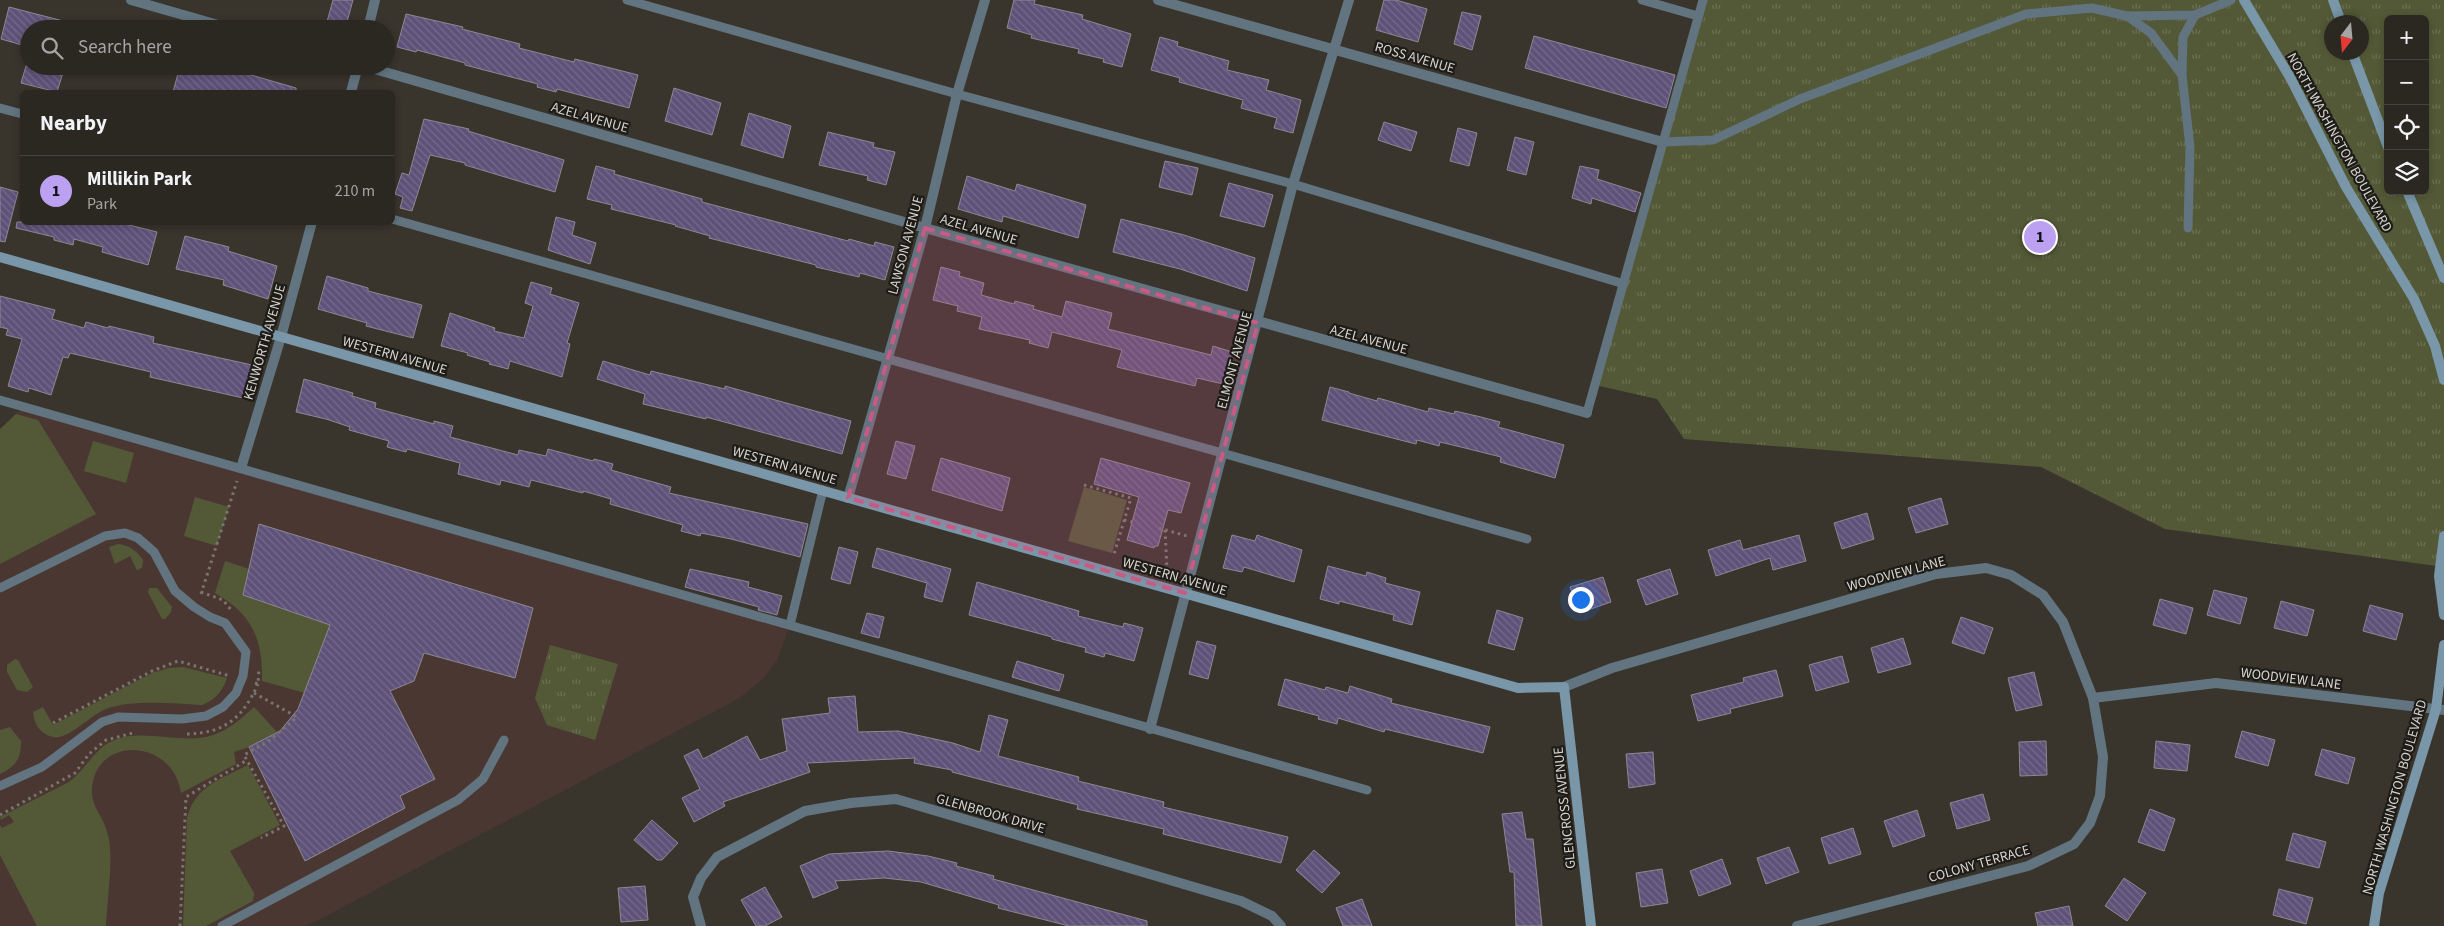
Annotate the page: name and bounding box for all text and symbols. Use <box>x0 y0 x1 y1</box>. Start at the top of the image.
north arrow <box>2324 15 2369 60</box>
map controls <box>2384 15 2429 195</box>
button: + <box>2384 15 2429 60</box>
search box <box>20 20 395 75</box>
icon: search <box>38 34 66 62</box>
text: Search here <box>78 34 172 61</box>
street label: ROSS AVENUE <box>1372 37 1457 79</box>
street label: NORTH WASHINGTON BOULEVARD <box>2281 49 2397 236</box>
button: − <box>2384 60 2429 105</box>
street label: AZEL AVENUE <box>549 97 631 139</box>
button: locate <box>2384 105 2429 150</box>
text: Nearby <box>40 108 107 138</box>
button: layers <box>2384 150 2429 195</box>
text: Millikin Park <box>87 166 192 193</box>
text: 1 <box>52 180 60 202</box>
text: 210 m <box>335 180 375 202</box>
text: Park <box>87 193 117 215</box>
street label: LAWSON AVENUE <box>883 194 929 297</box>
street label: AZEL AVENUE <box>938 209 1020 251</box>
pin: 1 <box>2024 218 2056 256</box>
street label: KENWORTH AVENUE <box>239 282 291 402</box>
street label: ELMONT AVENUE <box>1212 309 1258 411</box>
street label: AZEL AVENUE <box>1328 320 1410 360</box>
street label: WESTERN AVENUE <box>340 331 449 380</box>
street label: WESTERN AVENUE <box>730 441 839 490</box>
street label: WOODVIEW LANE <box>1845 551 1948 597</box>
street label: WESTERN AVENUE <box>1120 552 1229 601</box>
your location <box>1568 587 1594 613</box>
street label: WOODVIEW LANE <box>2240 663 2342 695</box>
street label: NORTH WASHINGTON BOULEVARD <box>2357 697 2432 897</box>
street label: GLENCROSS AVENUE <box>1549 746 1581 870</box>
street label: GLENBROOK DRIVE <box>934 789 1048 839</box>
street label: COLONY TERRACE <box>1926 840 2032 888</box>

